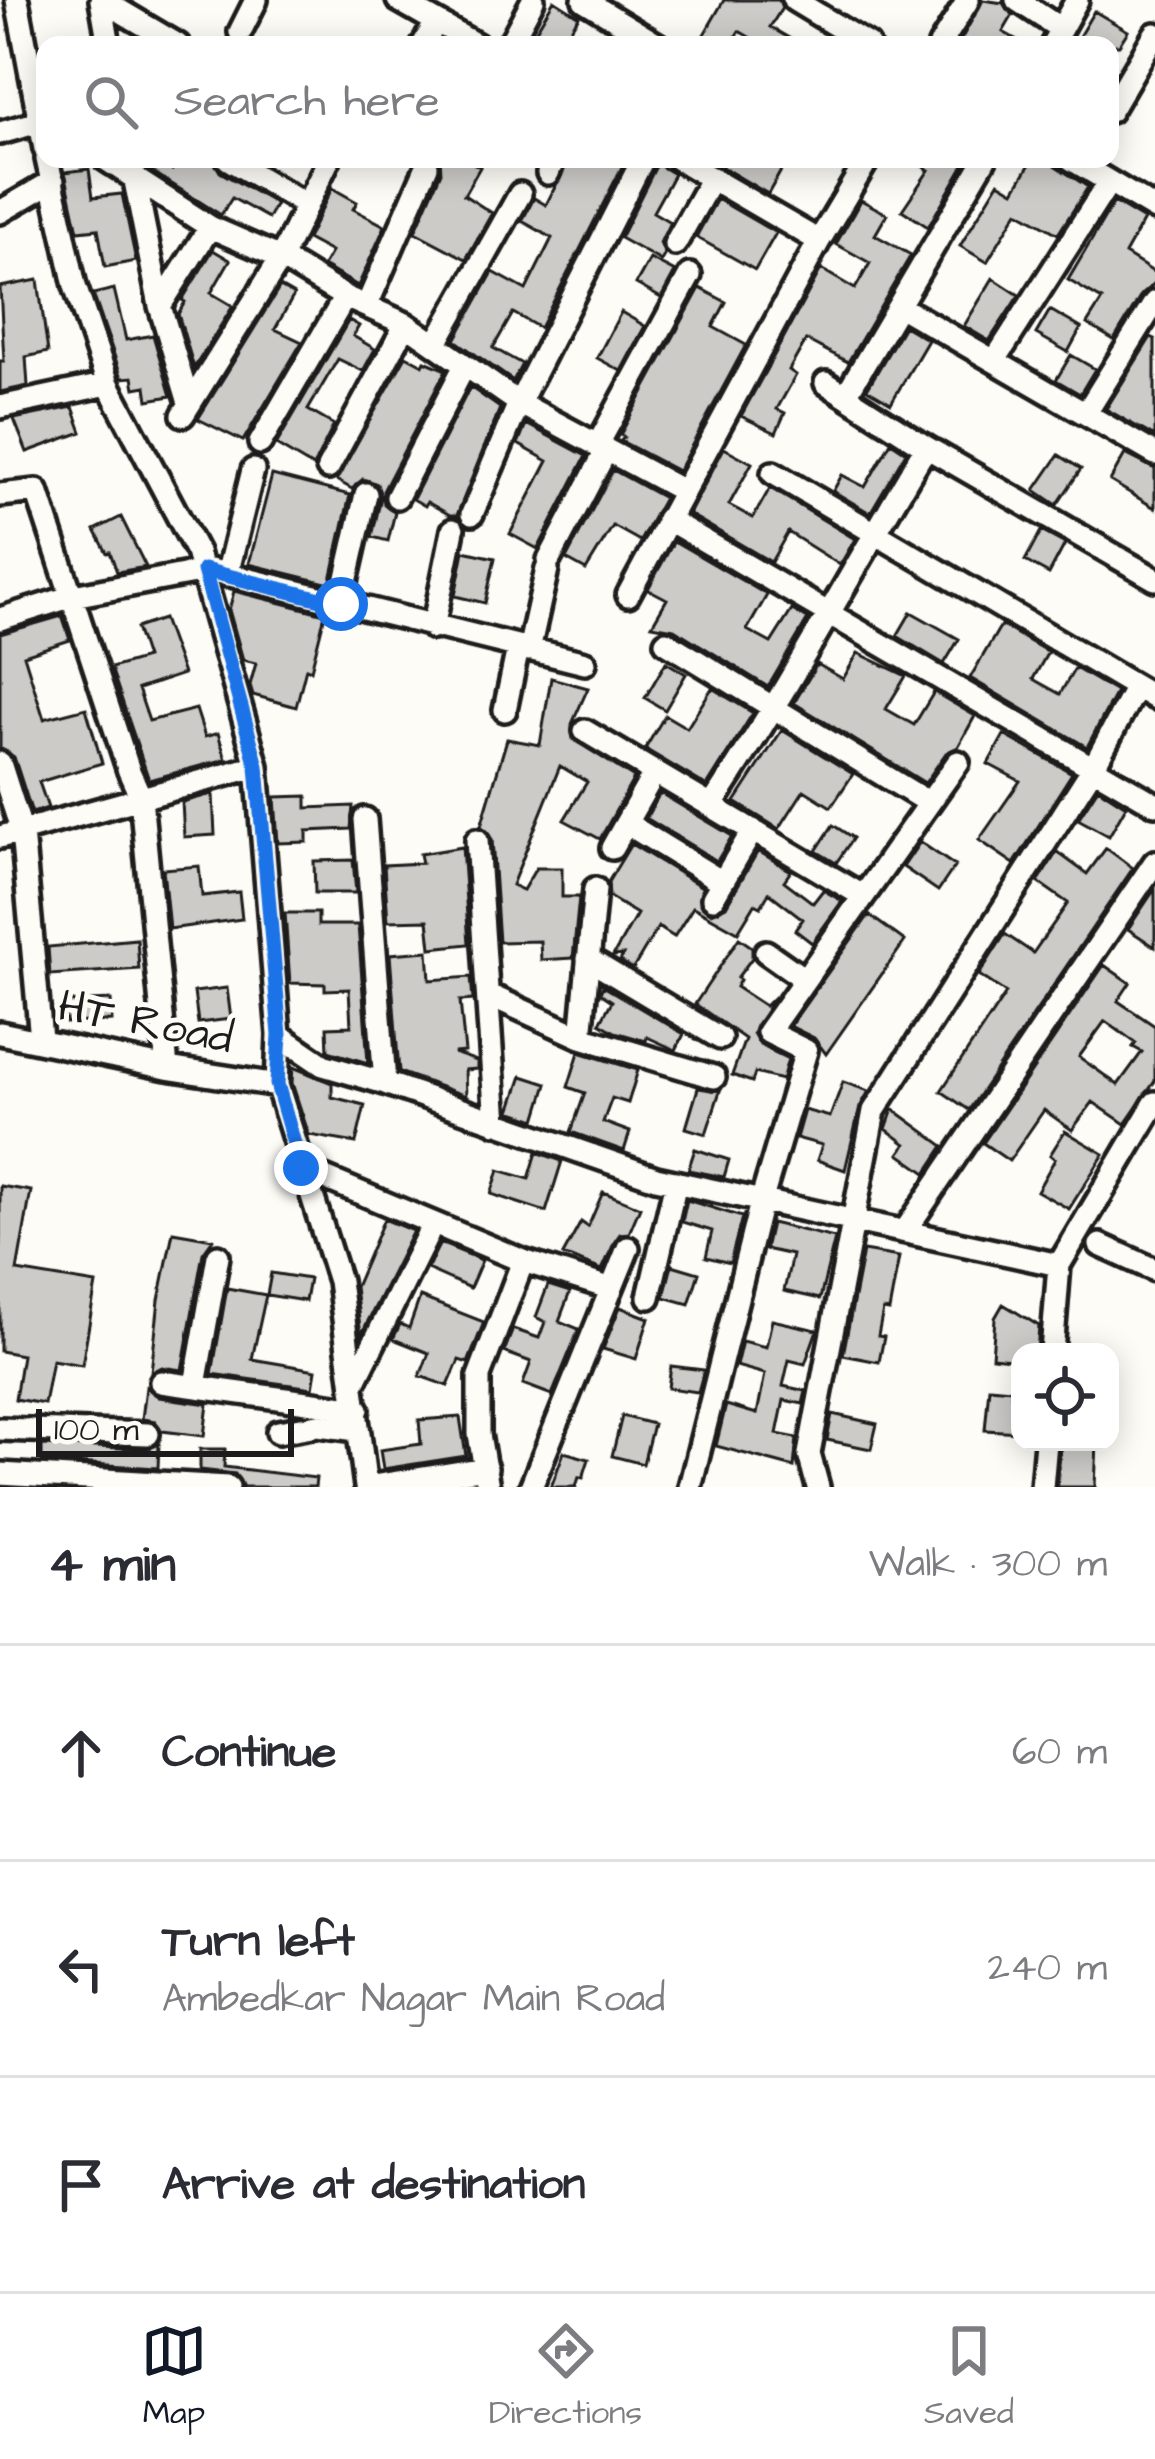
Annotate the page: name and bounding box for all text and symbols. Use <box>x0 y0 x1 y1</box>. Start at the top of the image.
search box <box>36 36 1119 168</box>
icon: search <box>78 69 144 135</box>
text: Search here <box>174 71 440 133</box>
route start <box>314 577 368 631</box>
street label: HT Road <box>53 976 238 1070</box>
route end <box>274 1141 328 1195</box>
map controls <box>1011 1343 1119 1451</box>
button: locate <box>1011 1343 1119 1451</box>
scale bar <box>36 1403 294 1456</box>
text: 100 m <box>54 1407 139 1453</box>
text: 4 min <box>48 1530 176 1601</box>
text: Walk · 300 m <box>869 1538 1107 1592</box>
icon: ahead <box>48 1720 114 1786</box>
text: Continue <box>162 1722 336 1784</box>
text: 60 m <box>1012 1726 1107 1780</box>
text: Turn left <box>162 1911 355 1973</box>
icon: left <box>48 1936 114 2002</box>
text: 240 m <box>988 1942 1107 1996</box>
text: Ambedkar Nagar Main Road <box>162 1973 665 2027</box>
icon: arrive <box>48 2152 114 2218</box>
text: Arrive at destination <box>162 2154 585 2216</box>
tab: Map <box>141 2318 207 2436</box>
tab: Directions <box>489 2318 642 2436</box>
tab: Saved <box>924 2318 1014 2436</box>

